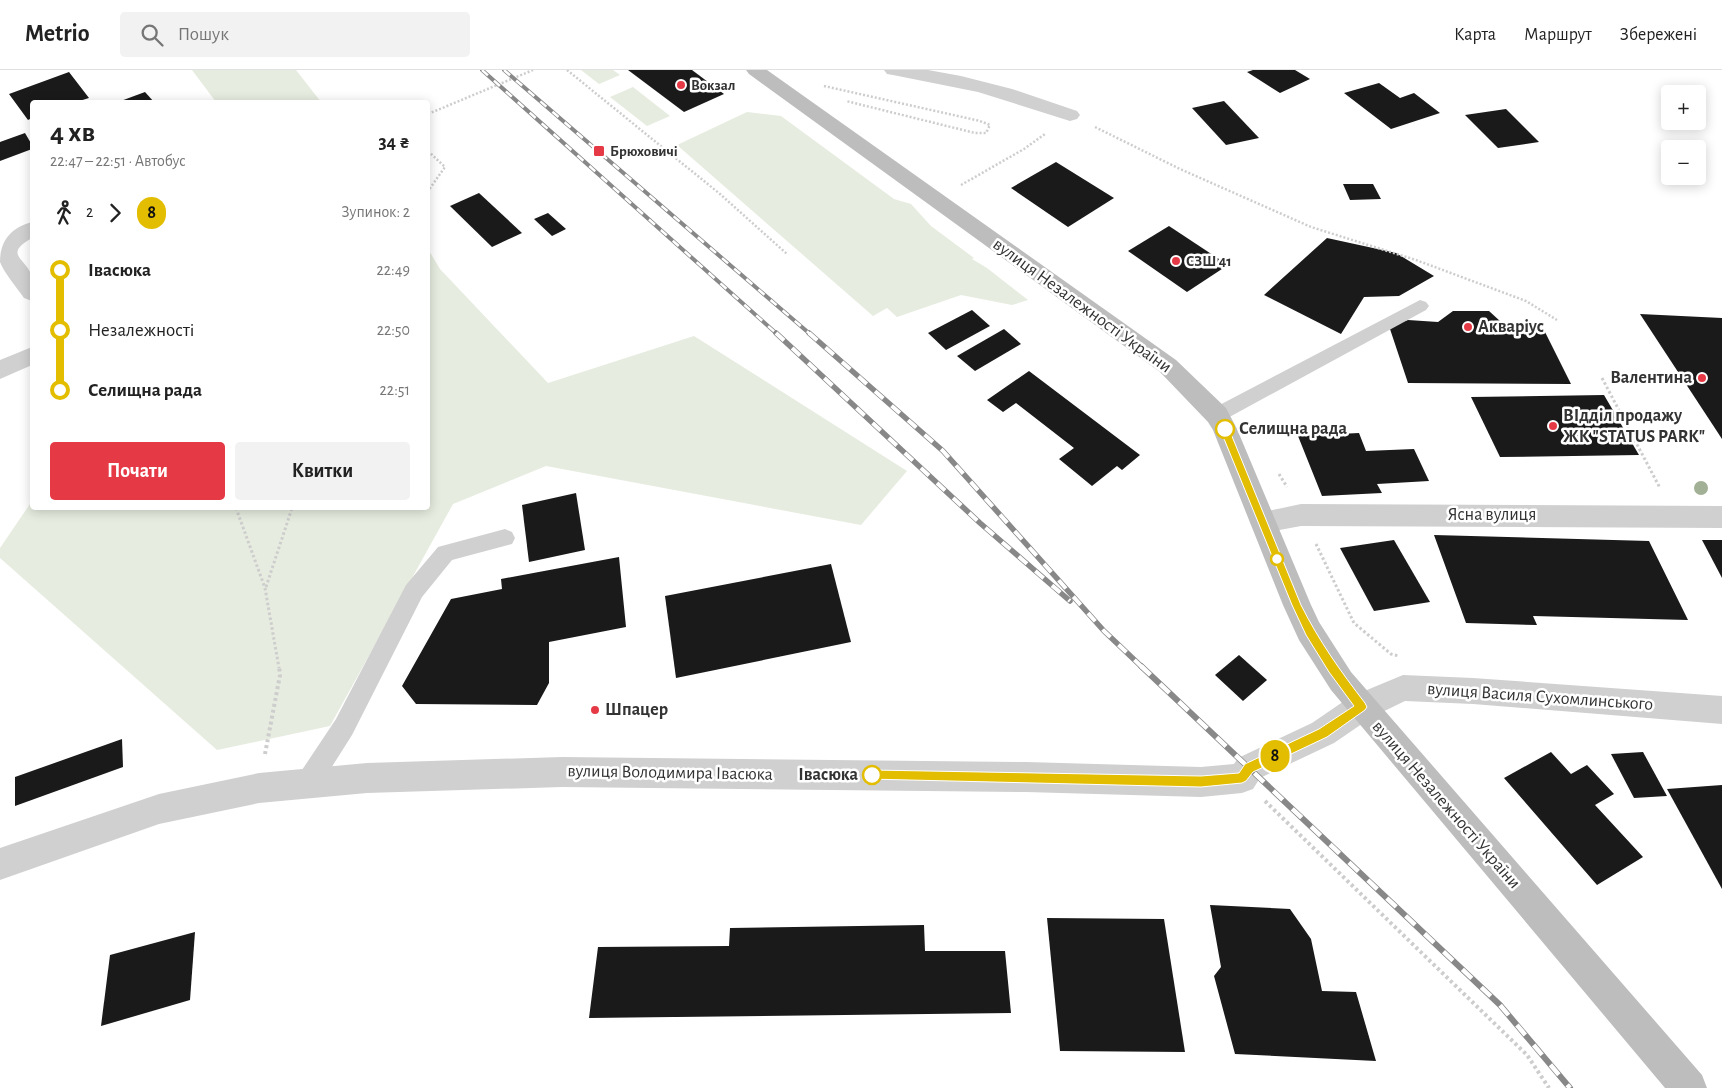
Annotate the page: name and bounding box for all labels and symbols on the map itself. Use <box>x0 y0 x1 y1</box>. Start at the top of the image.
place label: Вокзал <box>691 78 735 93</box>
marker: Вокзал <box>675 79 687 91</box>
marker: Брюховичі <box>592 144 606 158</box>
place label: Брюховичі <box>610 144 678 159</box>
street label: вулиця Незалежності України <box>989 235 1175 377</box>
place label: СЗШ 41 <box>1186 254 1232 269</box>
marker: СЗШ 41 <box>1170 255 1182 267</box>
place label: Акваріус <box>1478 318 1544 336</box>
marker: Акваріус <box>1462 321 1474 333</box>
place label: Валентина <box>1610 369 1692 387</box>
marker: Валентина <box>1696 372 1708 384</box>
place label: ВІдділ продажу ЖК "STATUS PARK" <box>1563 407 1705 446</box>
marker: Селищна рада <box>1215 419 1235 439</box>
place label: Селищна рада <box>1239 420 1347 438</box>
marker: ВІдділ продажу ЖК "STATUS PARK" <box>1547 420 1559 432</box>
street label: Ясна вулиця <box>1447 506 1537 524</box>
unlabelled marker <box>1270 552 1284 566</box>
street label: вулиця Василя Сухомлинського <box>1426 680 1654 714</box>
place label: Шпацер <box>605 701 668 719</box>
marker: Шпацер <box>589 704 601 716</box>
street label: вулиця Незалежності України <box>1368 718 1524 892</box>
line badge: 8 <box>1259 740 1291 772</box>
street label: вулиця Володимира Івасюка <box>567 762 773 784</box>
marker: Івасюка <box>862 765 882 785</box>
place label: Івасюка <box>798 766 858 784</box>

